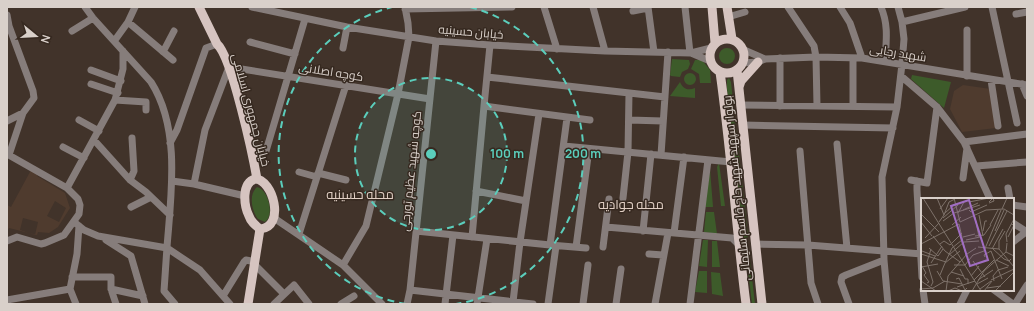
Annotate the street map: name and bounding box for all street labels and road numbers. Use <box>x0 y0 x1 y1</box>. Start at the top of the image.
street label: خیابان حسینیه <box>438 20 504 43</box>
street label: شهید رجایی <box>868 40 928 65</box>
street label: خیابان جمهوری اسلامی <box>228 51 275 168</box>
street label: کوچه اصلانی <box>297 58 365 86</box>
street label: بولوار سپهبد شهید حاج قاسم سلیمانی <box>718 95 755 282</box>
street label: کوچه شهید عظیم تورجی <box>396 110 426 232</box>

